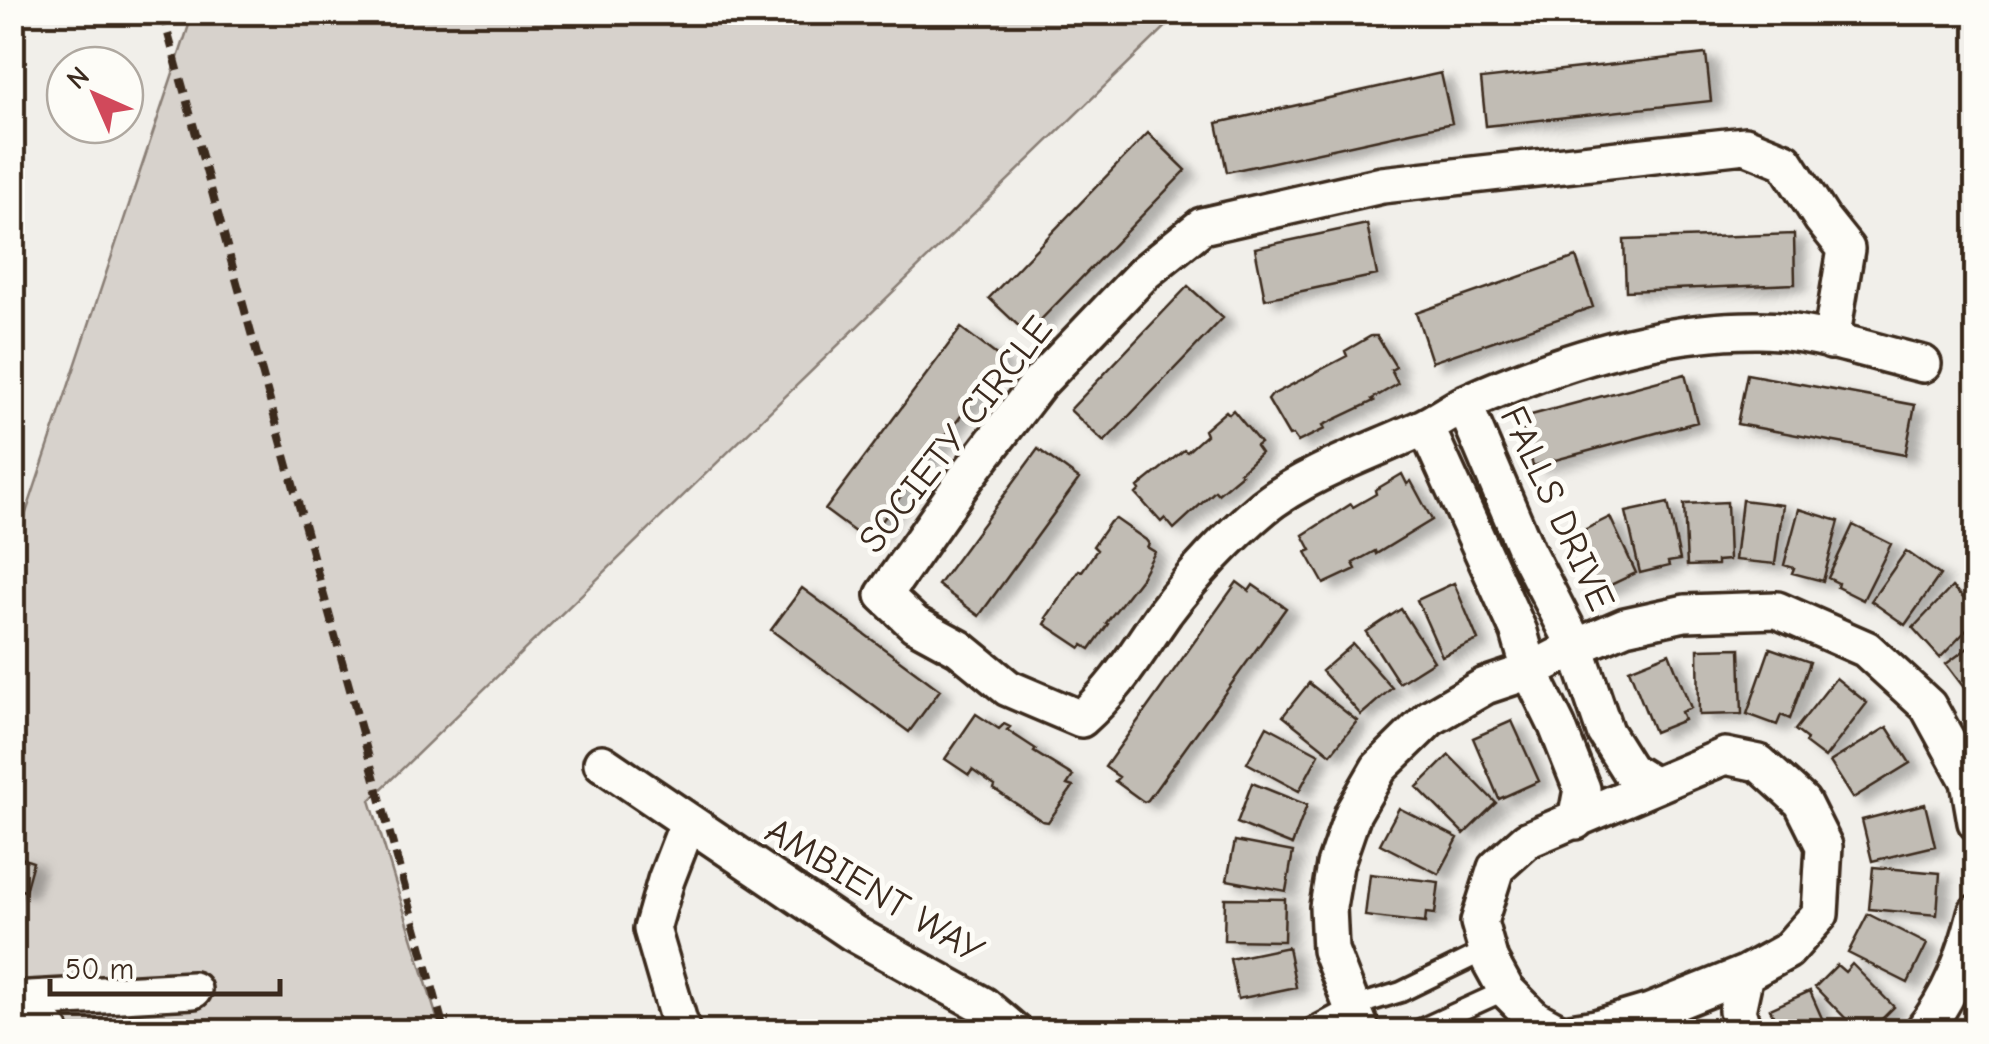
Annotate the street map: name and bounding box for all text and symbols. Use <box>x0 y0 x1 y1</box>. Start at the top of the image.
north arrow <box>45 45 145 145</box>
text: N <box>60 60 96 96</box>
street label: SOCIETY CIRCLE <box>850 308 1062 562</box>
street label: FALLS DRIVE <box>1491 399 1624 617</box>
street label: AMBIENT WAY <box>758 809 992 973</box>
scale bar <box>50 934 280 996</box>
text: 50 m <box>65 952 134 987</box>

